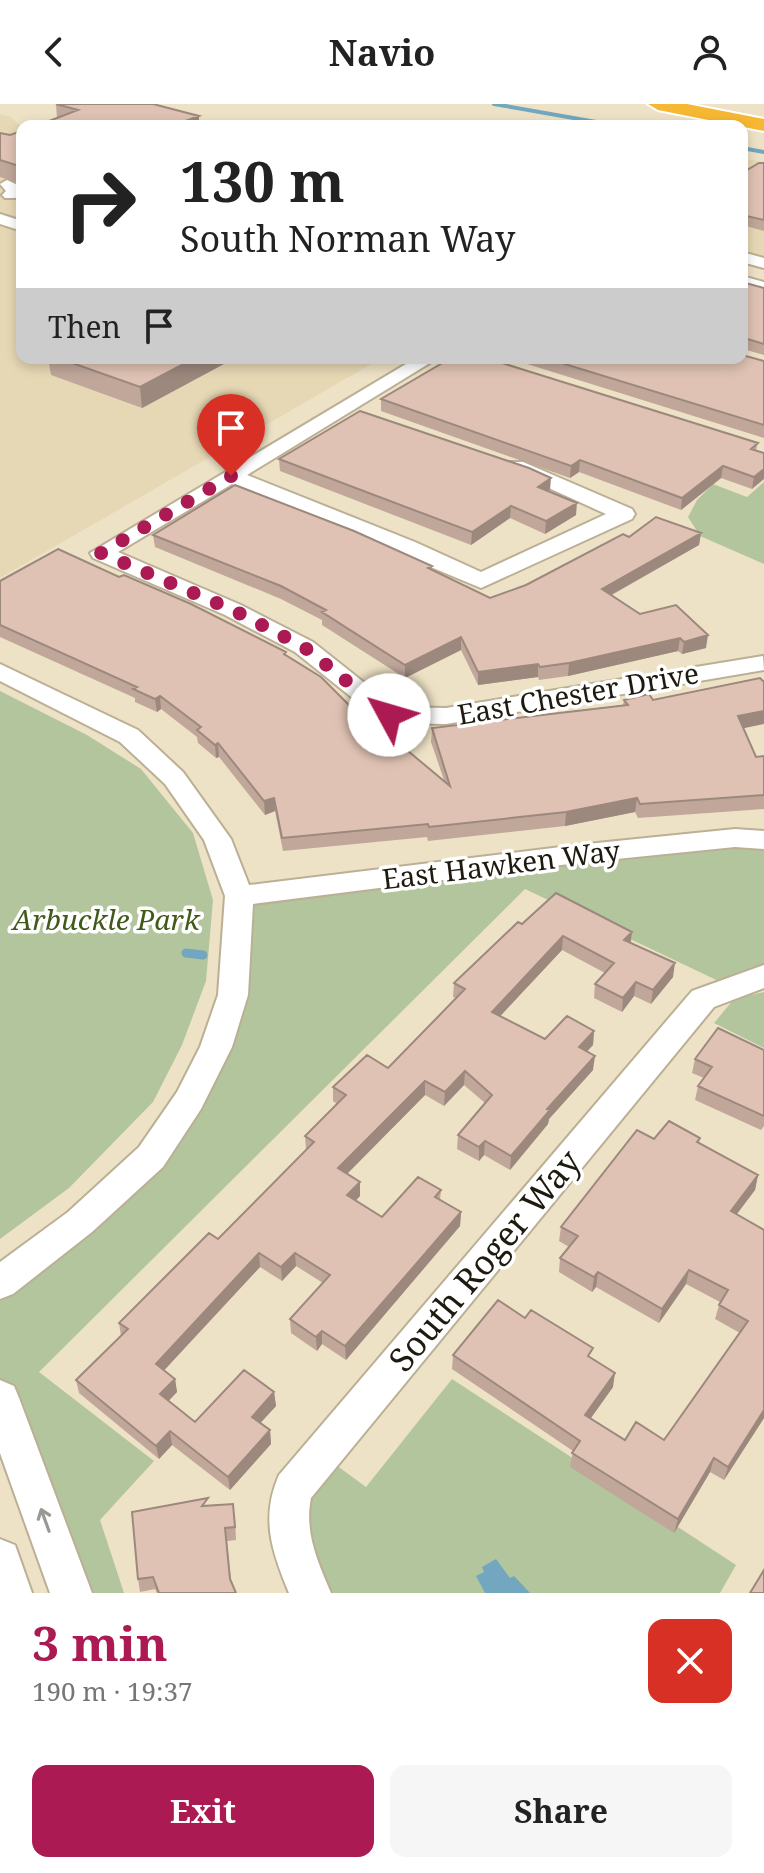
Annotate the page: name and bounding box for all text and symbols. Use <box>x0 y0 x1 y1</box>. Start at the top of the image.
text: Navio <box>329 28 435 77</box>
icon: back <box>32 30 76 74</box>
icon: person <box>688 30 732 74</box>
text: 130 m <box>180 142 345 218</box>
icon: right <box>48 152 152 256</box>
text: South Norman Way <box>180 214 515 263</box>
icon: arrive <box>137 304 181 348</box>
text: Then <box>48 306 121 347</box>
pin <box>197 394 265 476</box>
icon: arrive <box>209 406 253 450</box>
street label: East Chester Drive <box>454 653 702 733</box>
position arrow <box>347 673 431 757</box>
street label: East Hawken Way <box>380 831 622 897</box>
park label: Arbuckle Park <box>10 900 201 938</box>
street label: South Roger Way <box>378 1139 591 1381</box>
one-way arrow <box>36 1508 51 1533</box>
text: 3 min <box>32 1610 168 1675</box>
button: close <box>648 1619 732 1703</box>
text: 190 m · 19:37 <box>32 1673 193 1709</box>
button: Exit <box>32 1765 374 1857</box>
button: Share <box>390 1765 732 1857</box>

